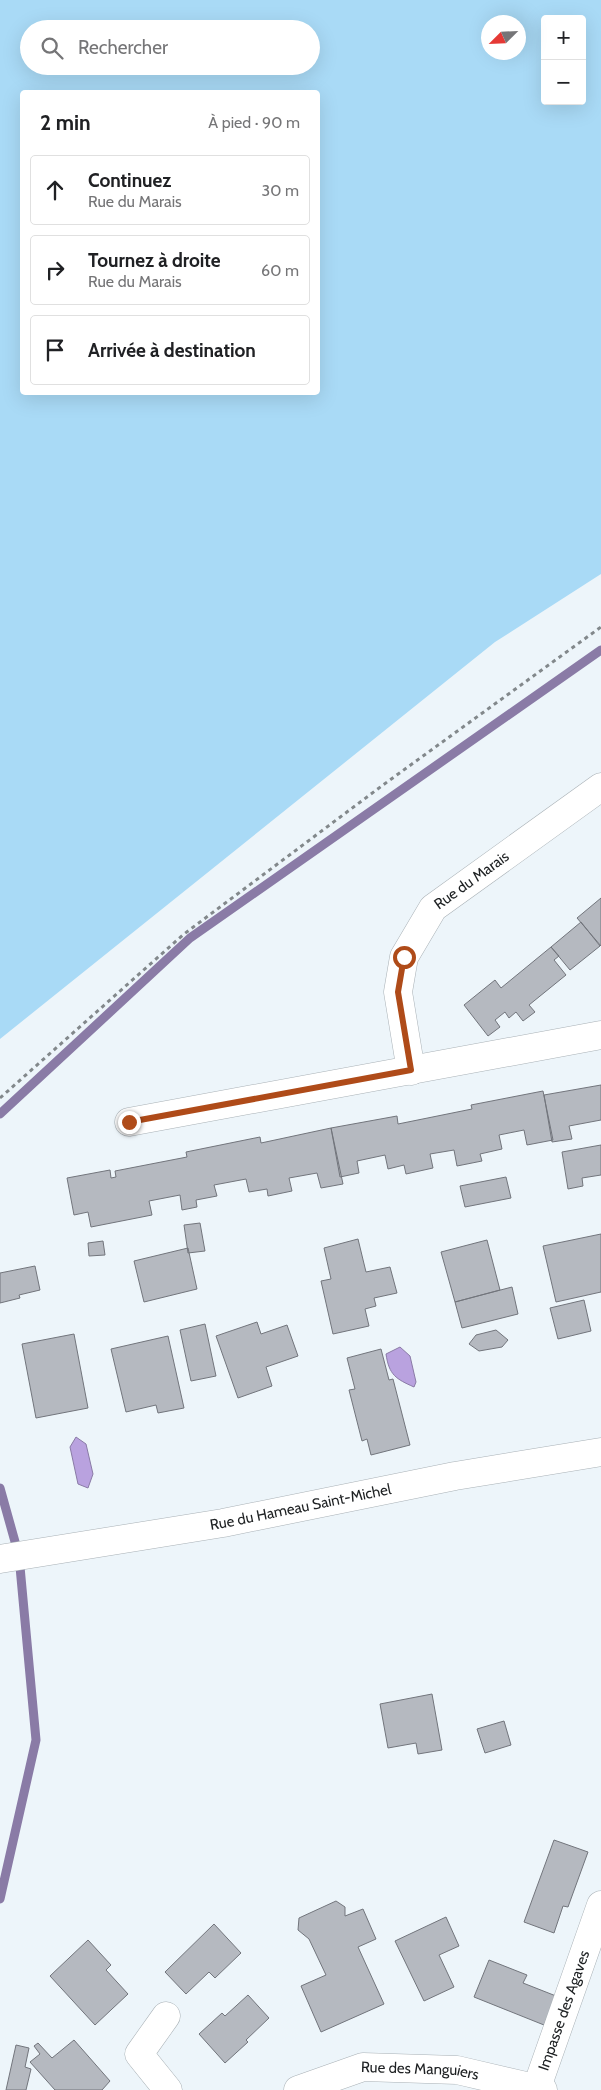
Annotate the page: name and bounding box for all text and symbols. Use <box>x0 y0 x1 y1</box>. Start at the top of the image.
north arrow <box>481 15 526 60</box>
map controls <box>541 15 586 105</box>
button: + <box>541 15 586 60</box>
search box <box>20 20 320 75</box>
icon: search <box>38 34 66 62</box>
text: Rechercher <box>78 36 168 59</box>
button: − <box>541 60 586 105</box>
text: 2 min <box>40 110 91 135</box>
text: À pied · 90 m <box>208 113 300 132</box>
text: Continuez <box>88 169 171 192</box>
icon: ahead <box>41 176 69 204</box>
text: 30 m <box>262 181 299 200</box>
text: Rue du Marais <box>88 192 182 211</box>
text: Tournez à droite <box>88 249 221 272</box>
icon: right <box>41 256 69 284</box>
text: 60 m <box>261 261 299 280</box>
text: Rue du Marais <box>88 272 182 291</box>
icon: arrive <box>41 336 69 364</box>
text: Arrivée à destination <box>88 339 256 362</box>
street label: Rue du Marais <box>431 847 512 913</box>
route start <box>393 946 416 969</box>
route end <box>118 1111 141 1134</box>
street label: Rue du Hameau Saint-Michel <box>209 1480 393 1534</box>
street label: Impasse des Agaves <box>534 1948 593 2073</box>
street label: Rue des Manguiers <box>361 2058 481 2084</box>

